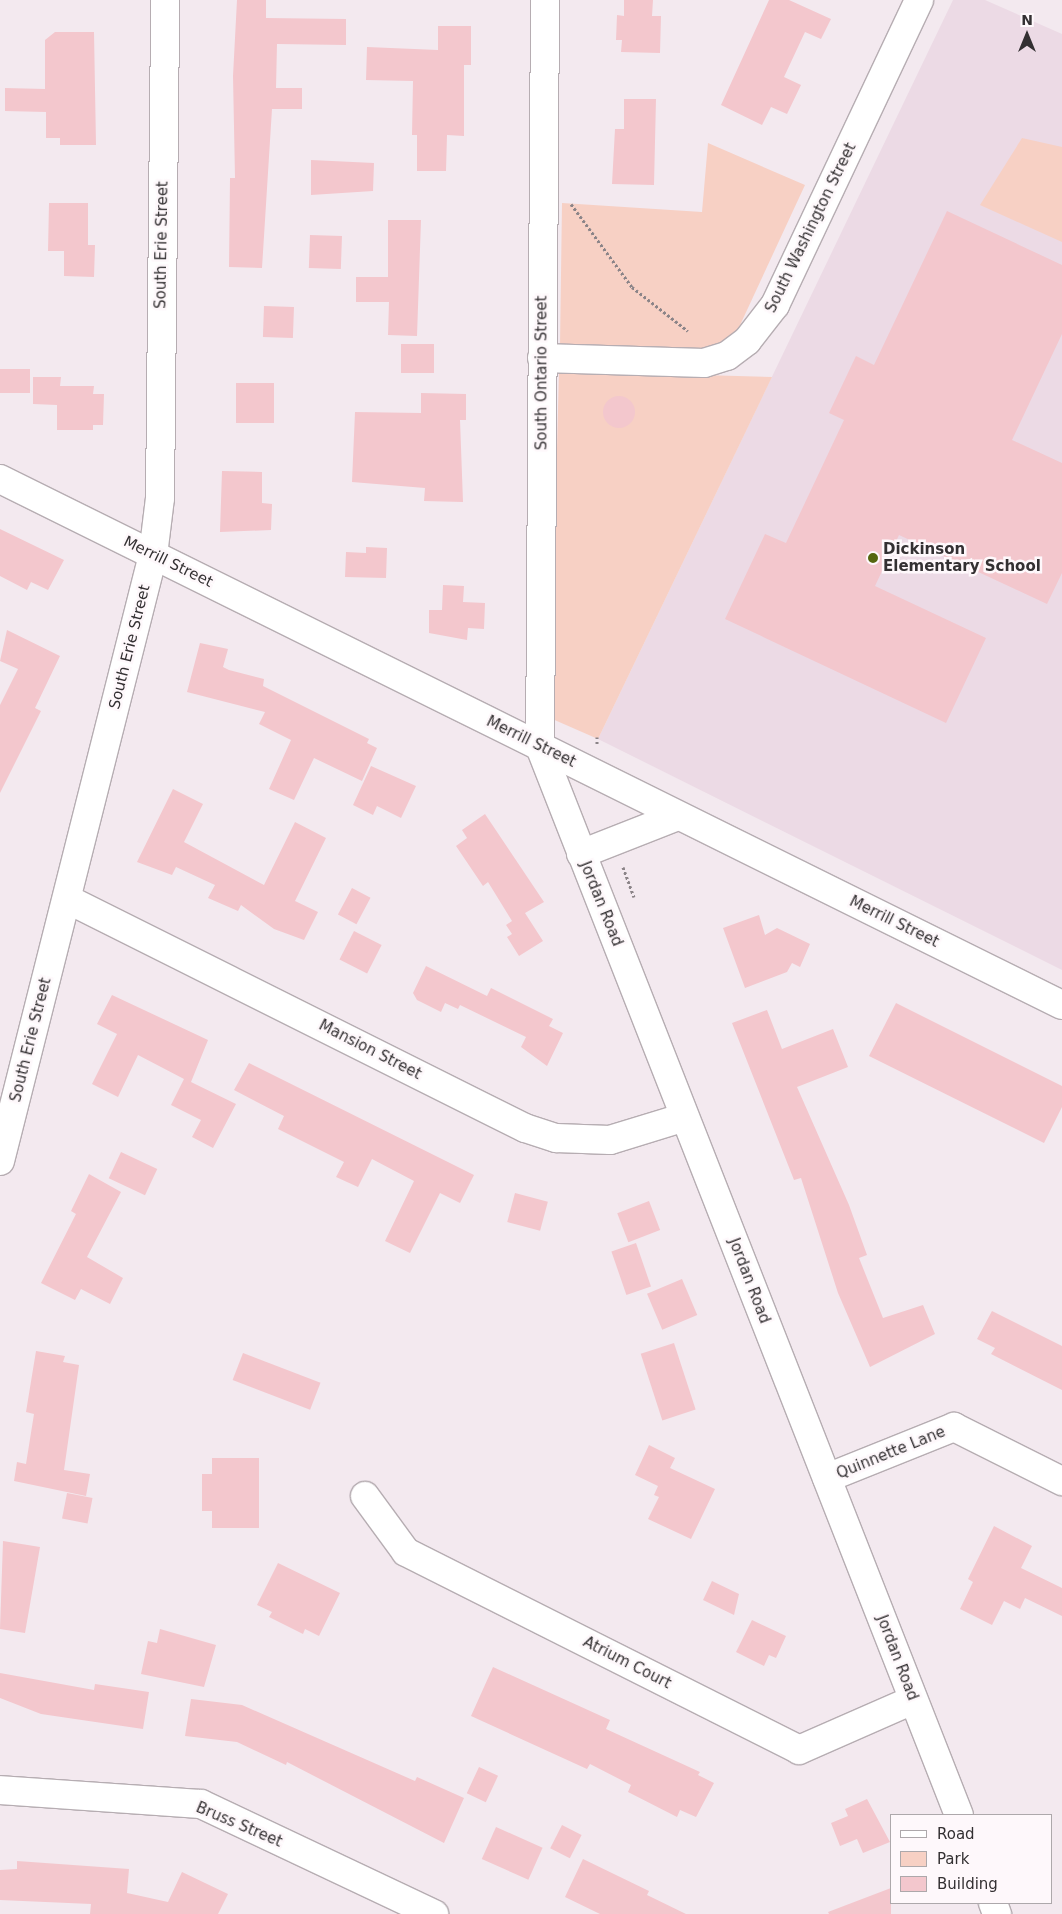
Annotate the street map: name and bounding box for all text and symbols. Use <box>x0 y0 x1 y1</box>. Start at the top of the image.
north arrow <box>1002 10 1052 60</box>
text: N <box>1021 12 1033 28</box>
street label: South Washington Street <box>762 140 860 316</box>
street label: South Erie Street <box>152 181 172 309</box>
street label: South Ontario Street <box>533 296 551 450</box>
street label: Merrill Street <box>120 533 216 591</box>
place label: Dickinson Elementary School <box>883 540 1041 575</box>
marker: Dickinson Elementary School <box>867 552 879 564</box>
street label: South Erie Street <box>106 583 154 711</box>
street label: Merrill Street <box>483 713 579 771</box>
street label: Jordan Road <box>576 859 626 949</box>
street label: Merrill Street <box>846 893 942 951</box>
street label: South Erie Street <box>7 976 55 1104</box>
street label: Mansion Street <box>316 1016 424 1084</box>
street label: Jordan Road <box>724 1236 774 1326</box>
street label: Quinnette Lane <box>834 1423 948 1483</box>
street label: Jordan Road <box>872 1613 922 1703</box>
street label: Atrium Court <box>580 1633 674 1693</box>
street label: Bruss Street <box>193 1799 285 1851</box>
legend <box>890 1814 1052 1904</box>
text: Road <box>937 1825 975 1843</box>
text: Park <box>937 1850 969 1868</box>
text: Building <box>937 1875 998 1893</box>

